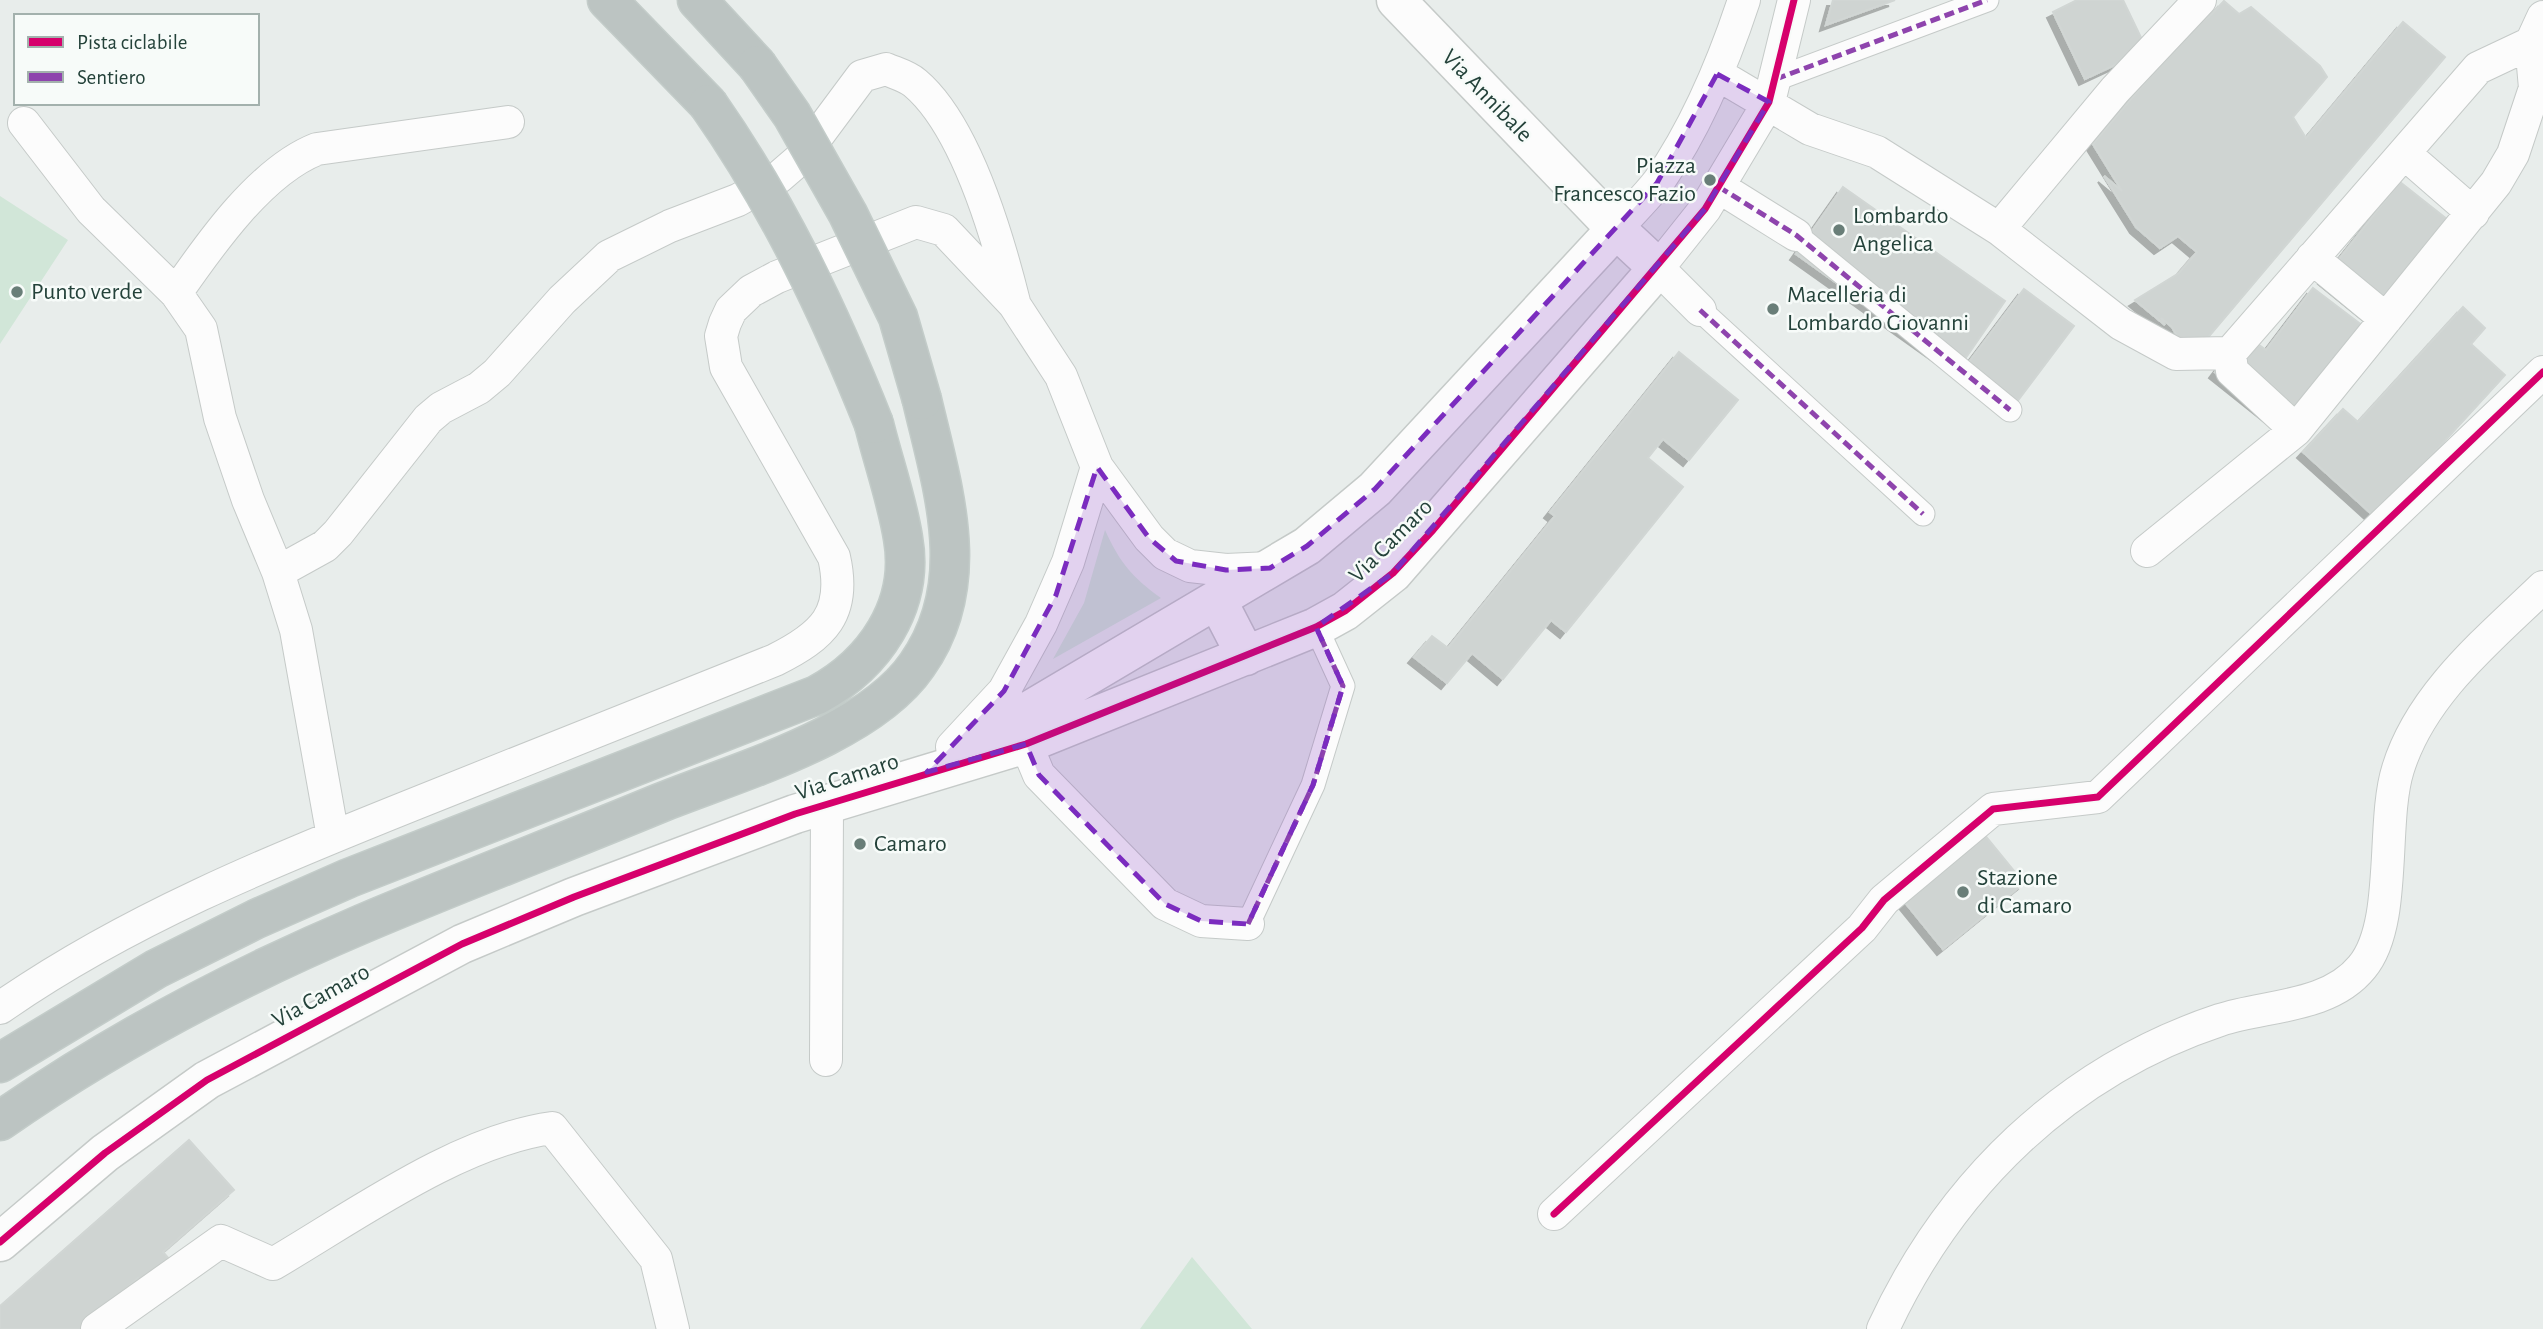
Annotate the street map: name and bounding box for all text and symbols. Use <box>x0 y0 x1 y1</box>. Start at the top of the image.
legend <box>14 14 259 105</box>
text: Pista ciclabile <box>77 32 188 53</box>
street label: Via Annibale <box>1437 45 1537 147</box>
text: Sentiero <box>77 67 146 88</box>
place label: Piazza Francesco Fazio <box>1553 154 1696 206</box>
marker: Piazza Francesco Fazio <box>1702 172 1718 188</box>
place label: Lombardo Angelica <box>1853 204 1949 256</box>
marker: Lombardo Angelica <box>1831 222 1847 238</box>
place label: Punto verde <box>31 280 143 304</box>
place label: Macelleria di Lombardo Giovanni <box>1787 283 1969 335</box>
marker: Punto verde <box>9 284 25 300</box>
marker: Macelleria di Lombardo Giovanni <box>1765 301 1781 317</box>
street label: Via Camaro <box>1345 495 1437 587</box>
street label: Via Camaro <box>792 749 902 805</box>
place label: Camaro <box>874 832 947 856</box>
marker: Camaro <box>852 836 868 852</box>
place label: Stazione di Camaro <box>1977 866 2072 918</box>
marker: Stazione di Camaro <box>1955 884 1971 900</box>
street label: Via Camaro <box>268 959 374 1033</box>

